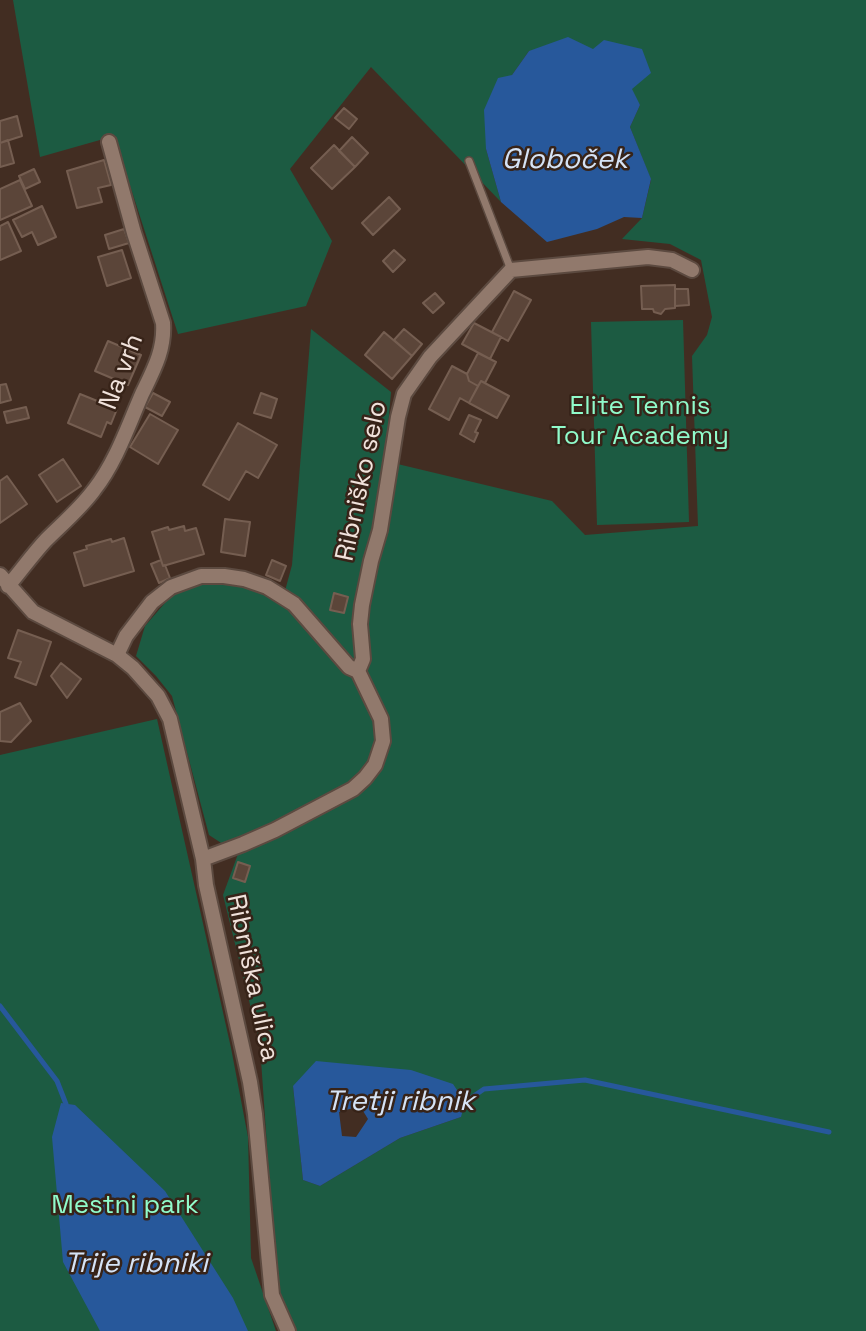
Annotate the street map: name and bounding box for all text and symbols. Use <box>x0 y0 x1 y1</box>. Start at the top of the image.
water label: Globoček <box>502 143 628 177</box>
street label: Na vrh <box>93 330 151 414</box>
park label: Elite Tennis Tour Academy <box>551 391 729 452</box>
street label: Ribniško selo <box>330 398 394 564</box>
street label: Ribniška ulica <box>219 892 285 1064</box>
water label: Tretji ribnik <box>326 1085 474 1119</box>
park label: Mestni park <box>51 1190 199 1222</box>
water label: Trije ribniki <box>64 1247 208 1281</box>

